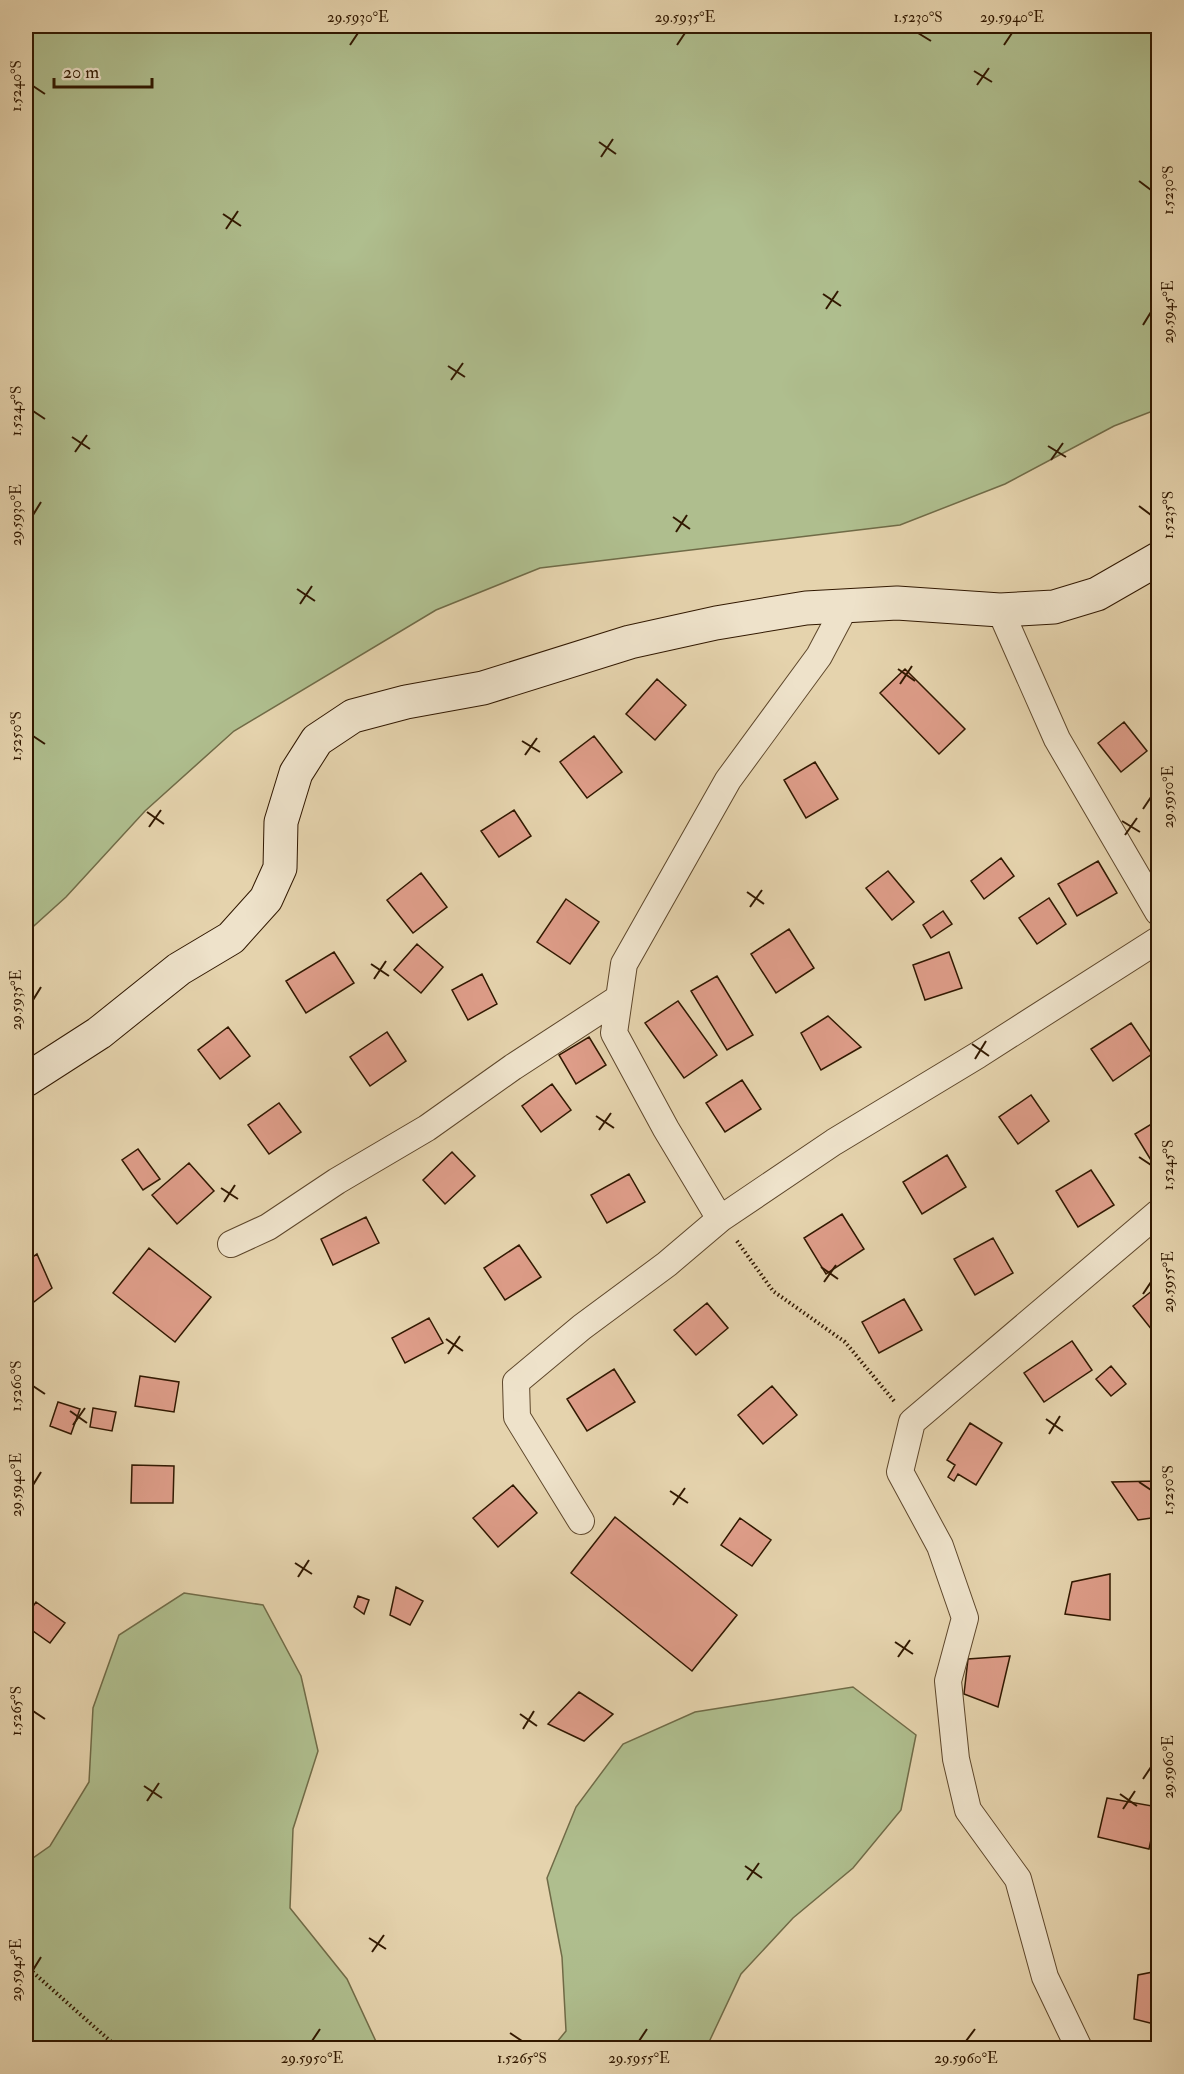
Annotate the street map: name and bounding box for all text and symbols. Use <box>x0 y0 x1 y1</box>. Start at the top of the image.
text: 29.5930°E <box>327 8 389 27</box>
text: 29.5935°E <box>655 8 716 27</box>
text: 1.5230°S <box>893 8 943 27</box>
text: 29.5940°E <box>980 8 1044 27</box>
scale bar <box>54 51 152 89</box>
text: 1.5240°S <box>7 60 26 112</box>
text: 20 m <box>63 61 99 84</box>
text: 1.5230°S <box>1159 165 1178 215</box>
text: 29.5945°E <box>1159 280 1178 344</box>
text: 1.5245°S <box>7 386 26 436</box>
text: 29.5930°E <box>7 484 26 546</box>
text: 1.5235°S <box>1159 491 1178 539</box>
text: 1.5250°S <box>7 711 26 761</box>
text: 29.5950°E <box>1159 766 1178 828</box>
text: 29.5935°E <box>7 969 26 1030</box>
text: 1.5245°S <box>1159 1140 1178 1190</box>
text: 29.5955°E <box>1159 1251 1178 1313</box>
text: 1.5260°S <box>7 1360 26 1412</box>
text: 29.5940°E <box>7 1453 26 1517</box>
text: 1.5250°S <box>1159 1465 1178 1515</box>
text: 1.5265°S <box>7 1686 26 1736</box>
text: 29.5960°E <box>1159 1735 1178 1799</box>
text: 29.5945°E <box>7 1938 26 2002</box>
text: 29.5950°E <box>281 2049 343 2068</box>
text: 1.5265°S <box>497 2049 547 2068</box>
text: 29.5955°E <box>608 2049 670 2068</box>
text: 29.5960°E <box>934 2049 998 2068</box>

